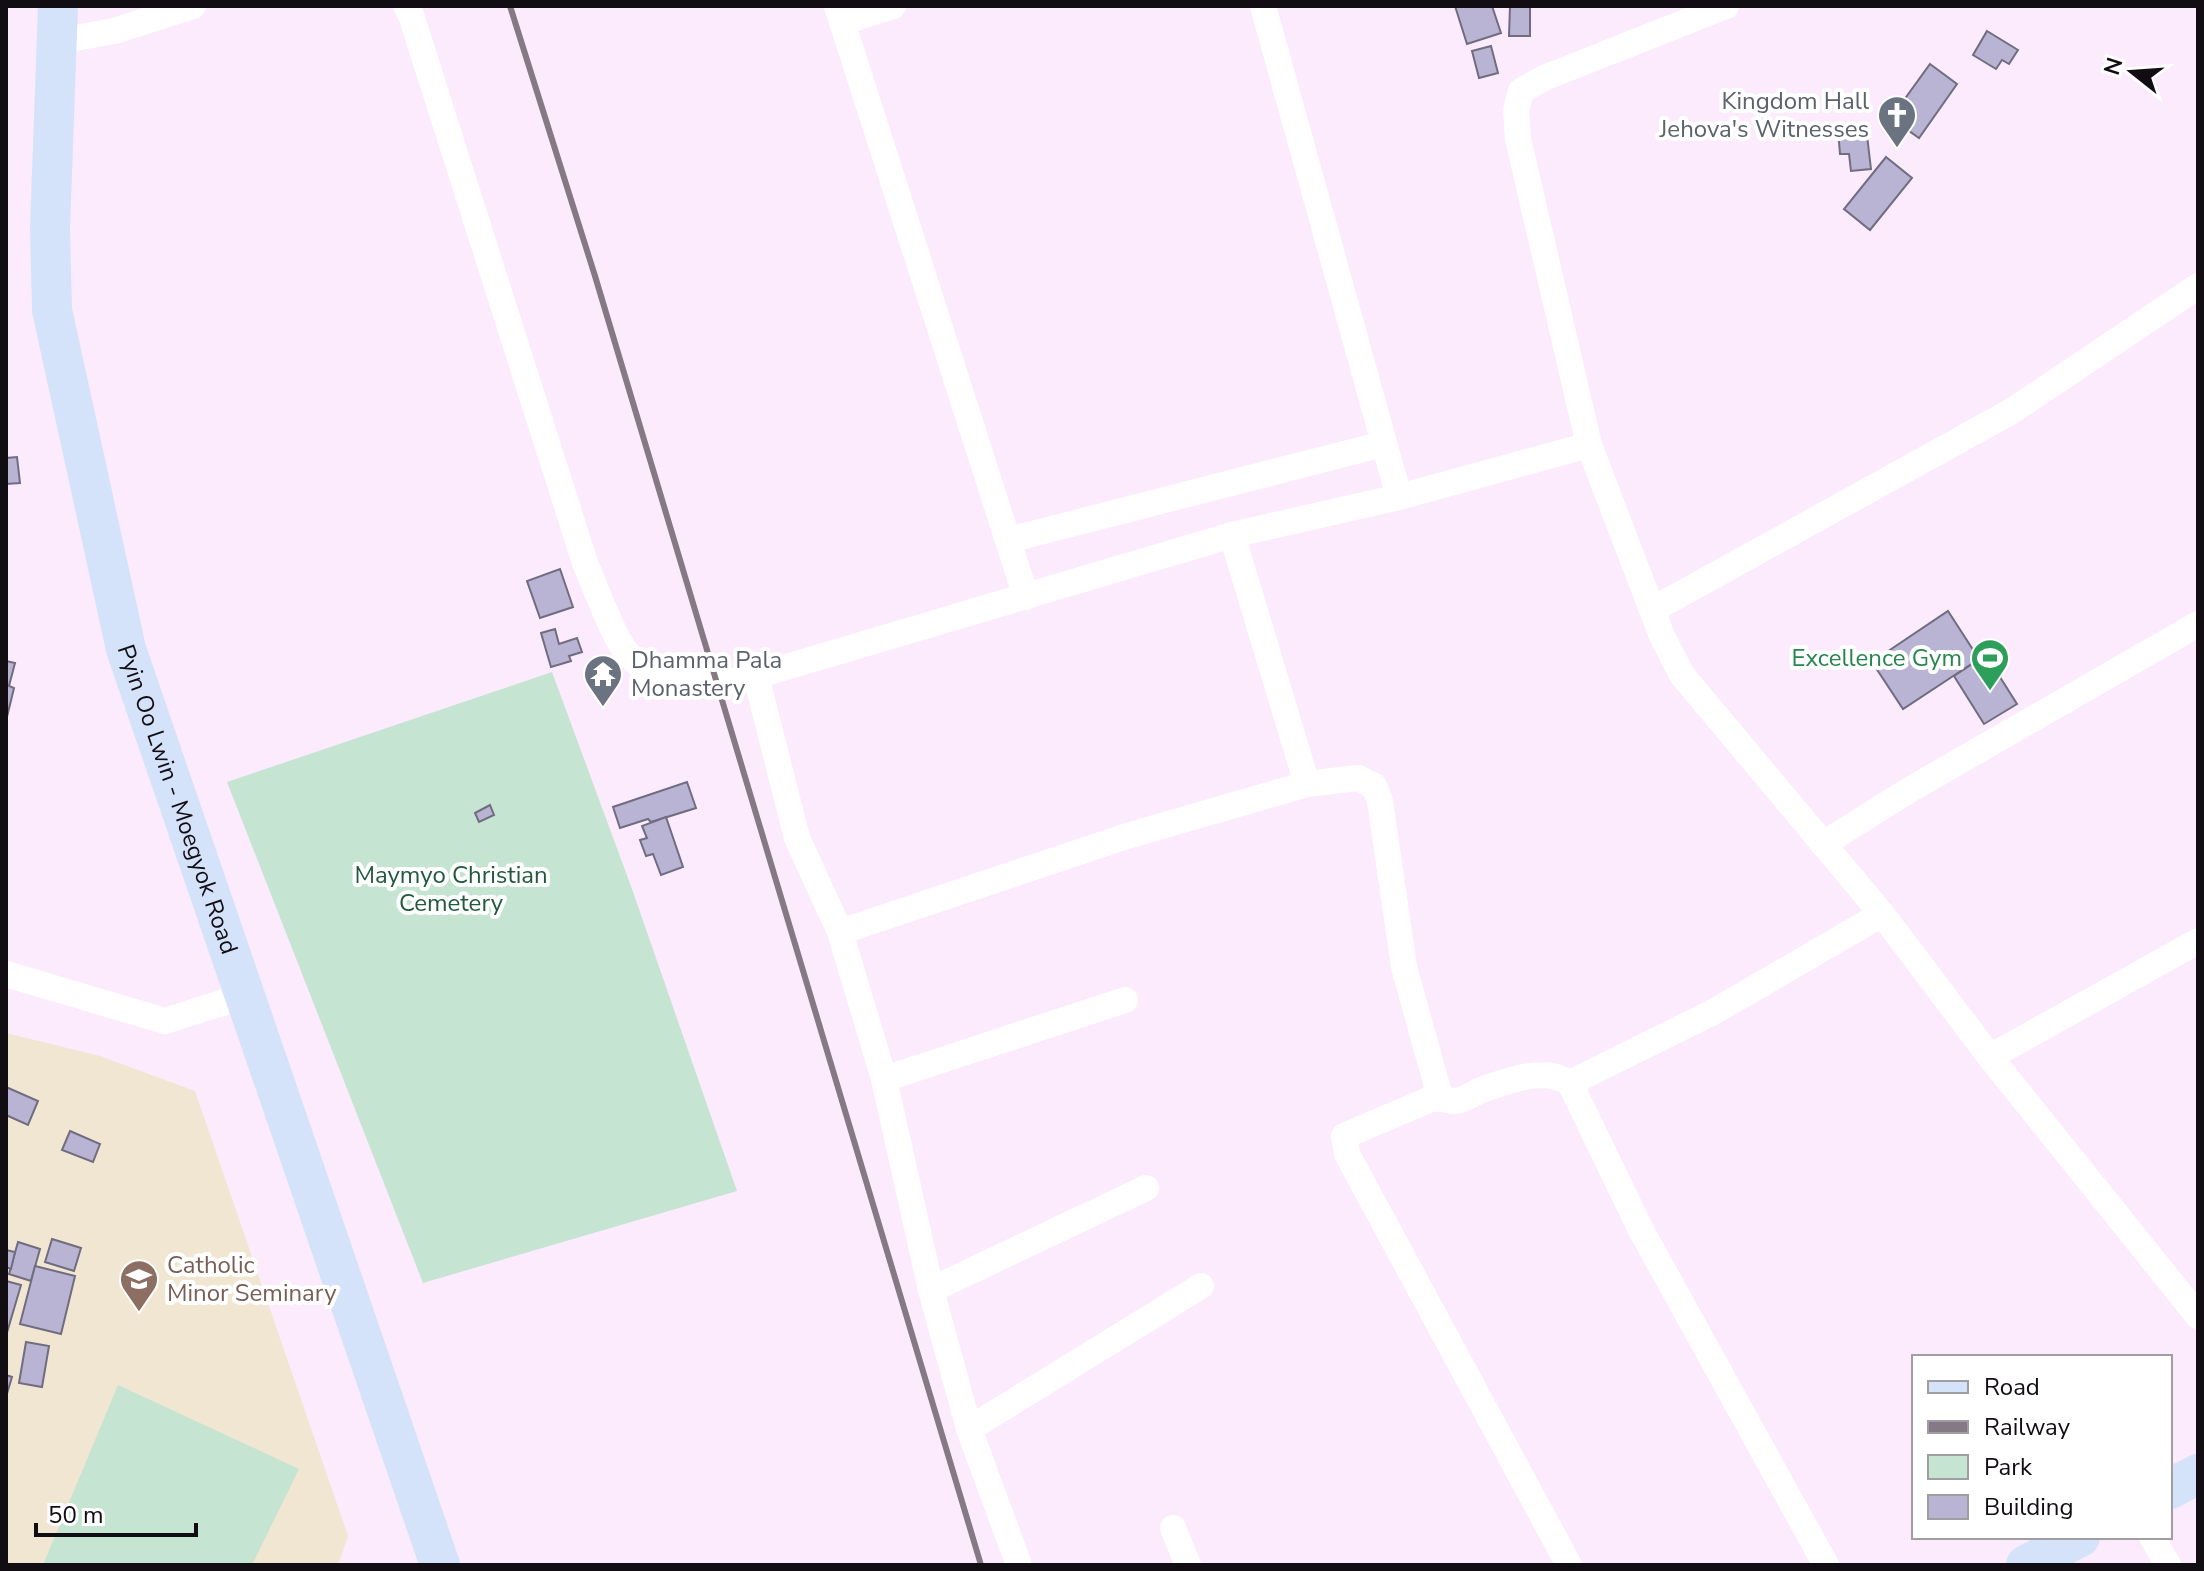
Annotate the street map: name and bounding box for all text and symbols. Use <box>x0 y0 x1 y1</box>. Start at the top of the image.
north arrow <box>2092 32 2172 112</box>
text: N <box>2097 54 2131 79</box>
place label: Kingdom Hall Jehova's Witnesses <box>1659 85 1869 145</box>
church icon: Kingdom Hall Jehova's Witnesses <box>1876 94 1918 149</box>
sports icon: Excellence Gym <box>1969 637 2011 692</box>
street label: Pyin Oo Lwin - Moegyok Road <box>110 640 245 958</box>
place label: Excellence Gym <box>1791 642 1962 674</box>
place label: Dhamma Pala Monastery <box>631 644 782 704</box>
temple icon: Dhamma Pala Monastery <box>582 653 624 708</box>
park label: Maymyo Christian Cemetery <box>354 859 548 919</box>
place label: Catholic Minor Seminary <box>167 1249 337 1309</box>
school or university icon: Catholic Minor Seminary <box>118 1258 160 1313</box>
legend <box>1912 1355 2172 1539</box>
text: Road <box>1984 1371 2040 1403</box>
text: Railway <box>1984 1411 2071 1443</box>
text: Park <box>1984 1451 2033 1483</box>
scale bar <box>36 1487 196 1537</box>
text: Building <box>1984 1491 2074 1523</box>
text: 50 m <box>48 1499 104 1531</box>

